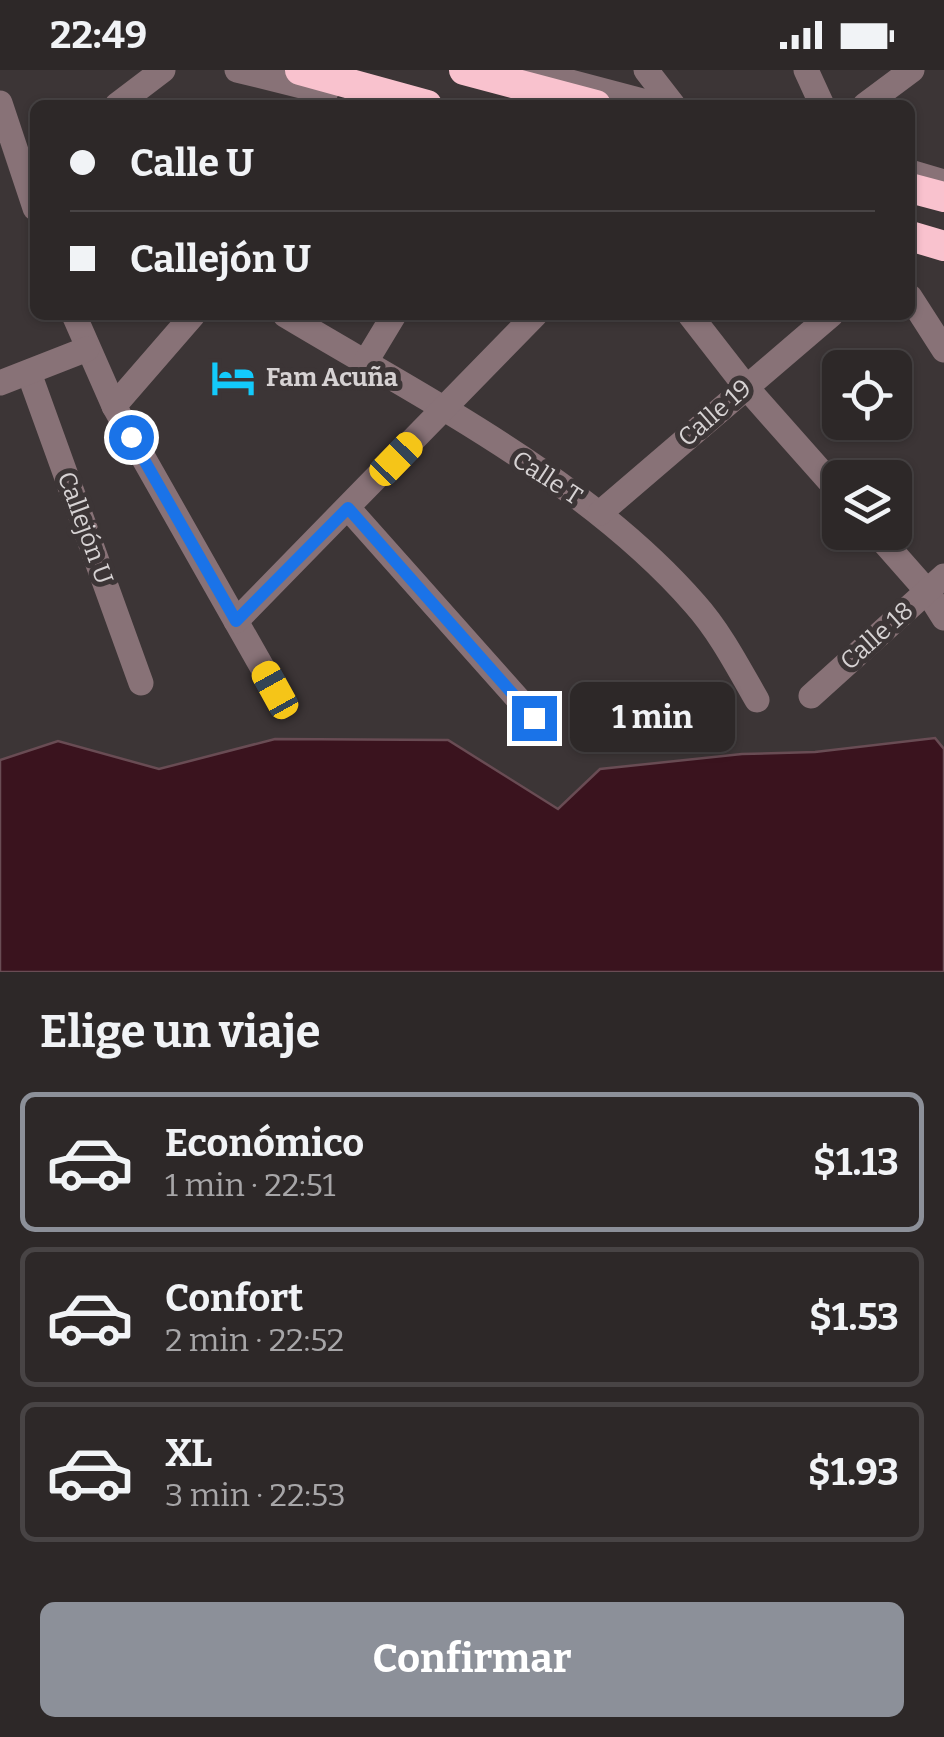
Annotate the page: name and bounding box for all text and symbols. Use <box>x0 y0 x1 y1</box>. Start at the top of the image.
text: 22:49 <box>50 12 147 58</box>
text: Calle U <box>130 140 254 186</box>
text: Callejón U <box>130 236 311 282</box>
map controls <box>822 350 912 550</box>
button: locate <box>822 350 912 440</box>
hotel icon: Fam Acuña <box>209 354 257 402</box>
place label: Fam Acuña <box>266 363 398 393</box>
street label: Calle 19 <box>672 373 758 453</box>
route start <box>109 415 154 460</box>
car <box>364 427 428 491</box>
street label: Calle T <box>507 444 587 512</box>
button: layers <box>822 460 912 550</box>
street label: Callejón U <box>51 468 119 589</box>
street label: Calle 18 <box>834 596 920 676</box>
car <box>247 656 303 724</box>
callout: 1 min <box>569 683 734 753</box>
route end <box>512 696 557 741</box>
text: 1 min <box>612 698 693 736</box>
text: Elige un viaje <box>40 1005 320 1059</box>
icon: car <box>45 1117 135 1207</box>
text: Económico <box>165 1120 364 1166</box>
text: $1.13 <box>813 1139 899 1185</box>
text: 1 min · 22:51 <box>165 1166 336 1204</box>
icon: car <box>45 1272 135 1362</box>
text: Confort <box>165 1275 303 1321</box>
text: $1.53 <box>809 1294 899 1340</box>
text: 2 min · 22:52 <box>165 1321 344 1359</box>
icon: car <box>45 1427 135 1517</box>
text: XL <box>165 1430 212 1476</box>
text: $1.93 <box>808 1449 899 1495</box>
text: 3 min · 22:53 <box>165 1476 346 1514</box>
button: Confirmar <box>40 1602 904 1717</box>

